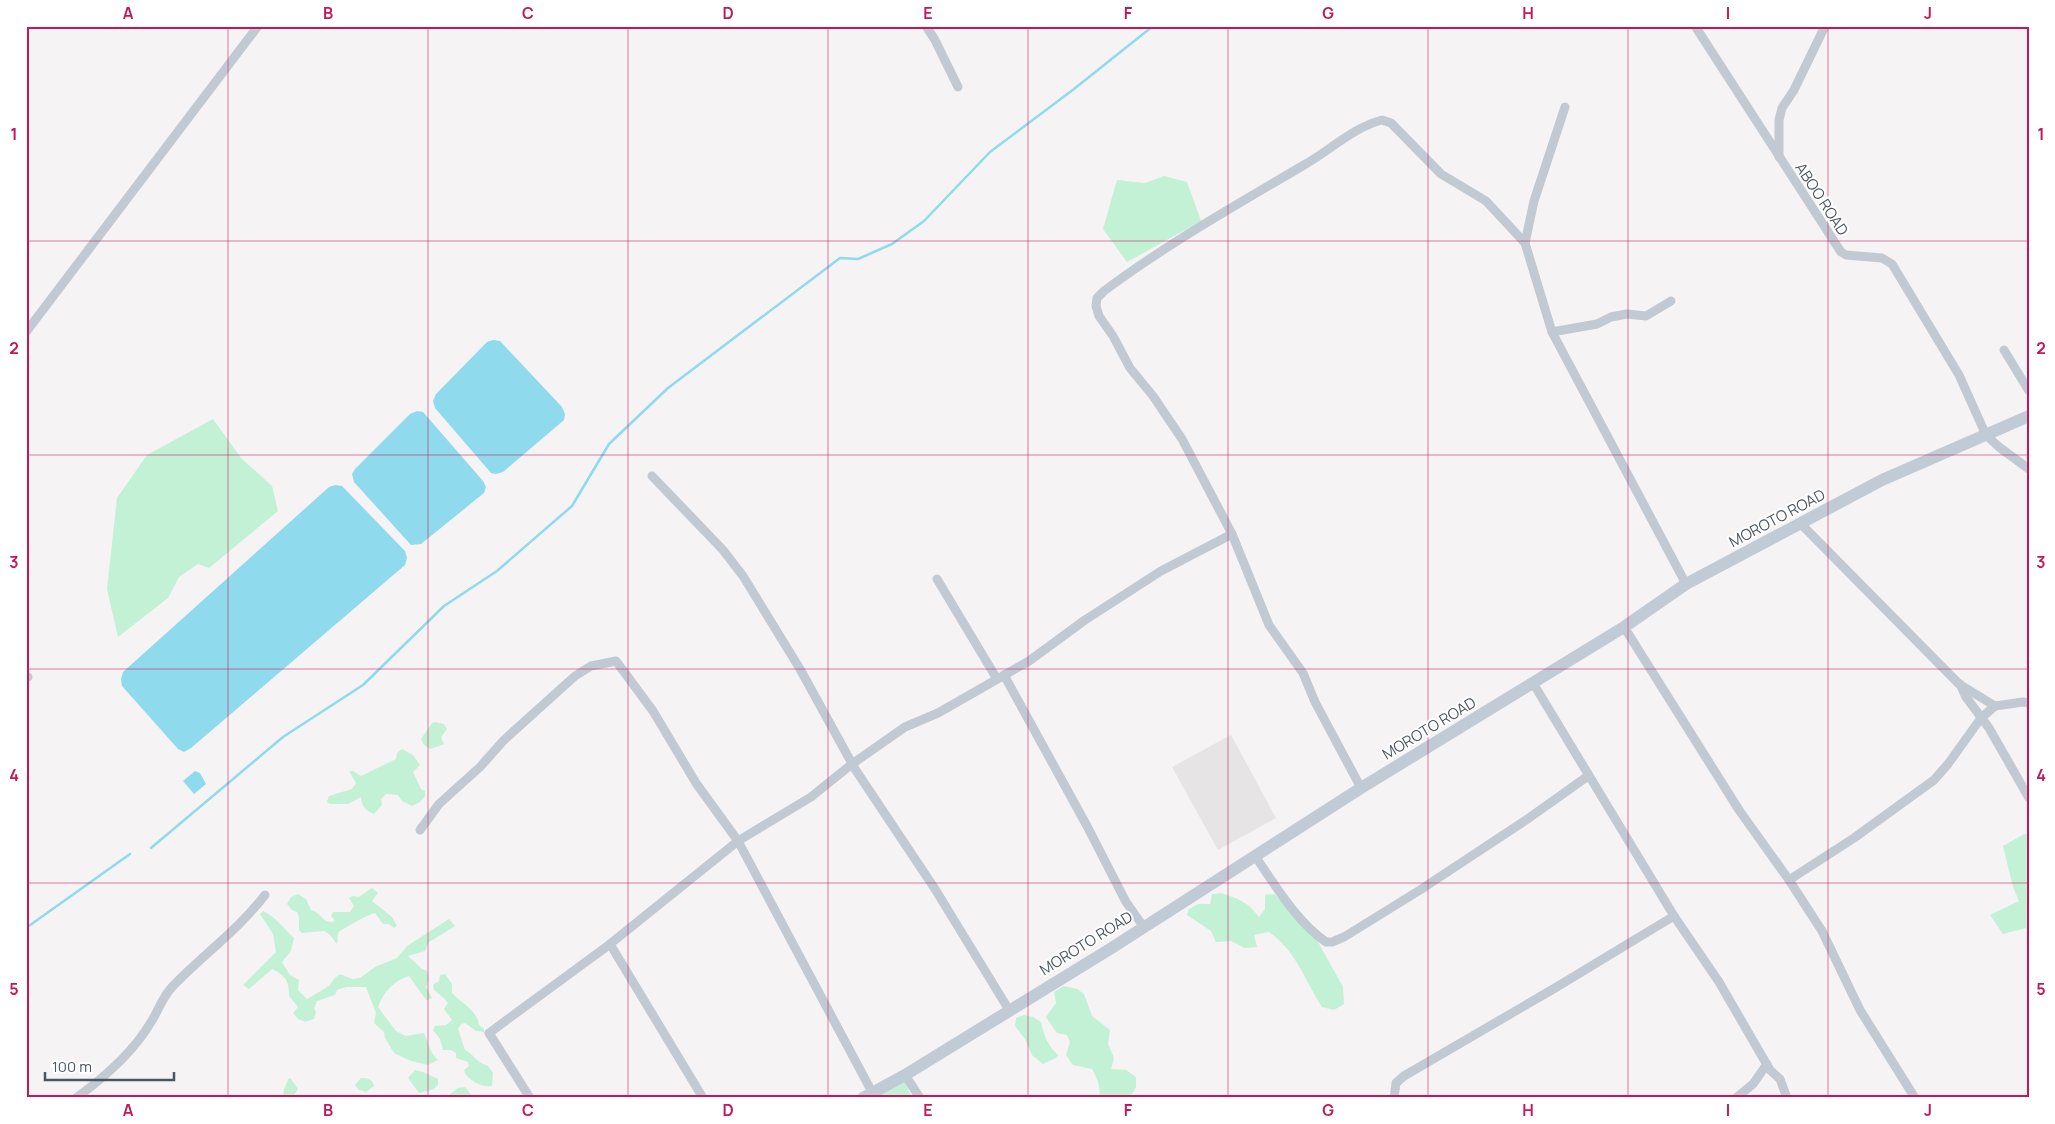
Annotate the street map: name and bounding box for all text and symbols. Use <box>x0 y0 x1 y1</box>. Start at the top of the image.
text: A <box>123 2 134 24</box>
text: B <box>323 2 333 24</box>
text: C <box>522 2 534 24</box>
text: D <box>722 2 734 24</box>
text: E <box>923 2 933 24</box>
text: F <box>1124 2 1133 24</box>
text: G <box>1322 2 1334 24</box>
text: H <box>1522 2 1534 24</box>
text: I <box>1726 2 1730 24</box>
text: J <box>1924 2 1932 24</box>
text: 1 <box>10 123 18 145</box>
text: 1 <box>2037 123 2045 145</box>
street label: ABOO ROAD <box>1791 158 1853 240</box>
text: 2 <box>9 337 19 359</box>
text: 2 <box>2036 337 2046 359</box>
street label: MOROTO ROAD <box>1725 484 1829 552</box>
text: 3 <box>9 551 19 573</box>
text: 3 <box>2036 551 2046 573</box>
street label: MOROTO ROAD <box>1378 692 1480 764</box>
text: 4 <box>9 764 19 786</box>
text: 4 <box>2036 764 2046 786</box>
street label: MOROTO ROAD <box>1036 906 1136 980</box>
text: 5 <box>9 978 19 1000</box>
text: 5 <box>2036 978 2046 1000</box>
scale bar <box>45 1049 174 1081</box>
text: 100 m <box>52 1056 92 1077</box>
text: A <box>123 1099 134 1121</box>
text: B <box>323 1099 333 1121</box>
text: C <box>522 1099 534 1121</box>
text: D <box>722 1099 734 1121</box>
text: E <box>923 1099 933 1121</box>
text: F <box>1124 1099 1133 1121</box>
text: G <box>1322 1099 1334 1121</box>
text: H <box>1522 1099 1534 1121</box>
text: I <box>1726 1099 1730 1121</box>
text: J <box>1924 1099 1932 1121</box>

